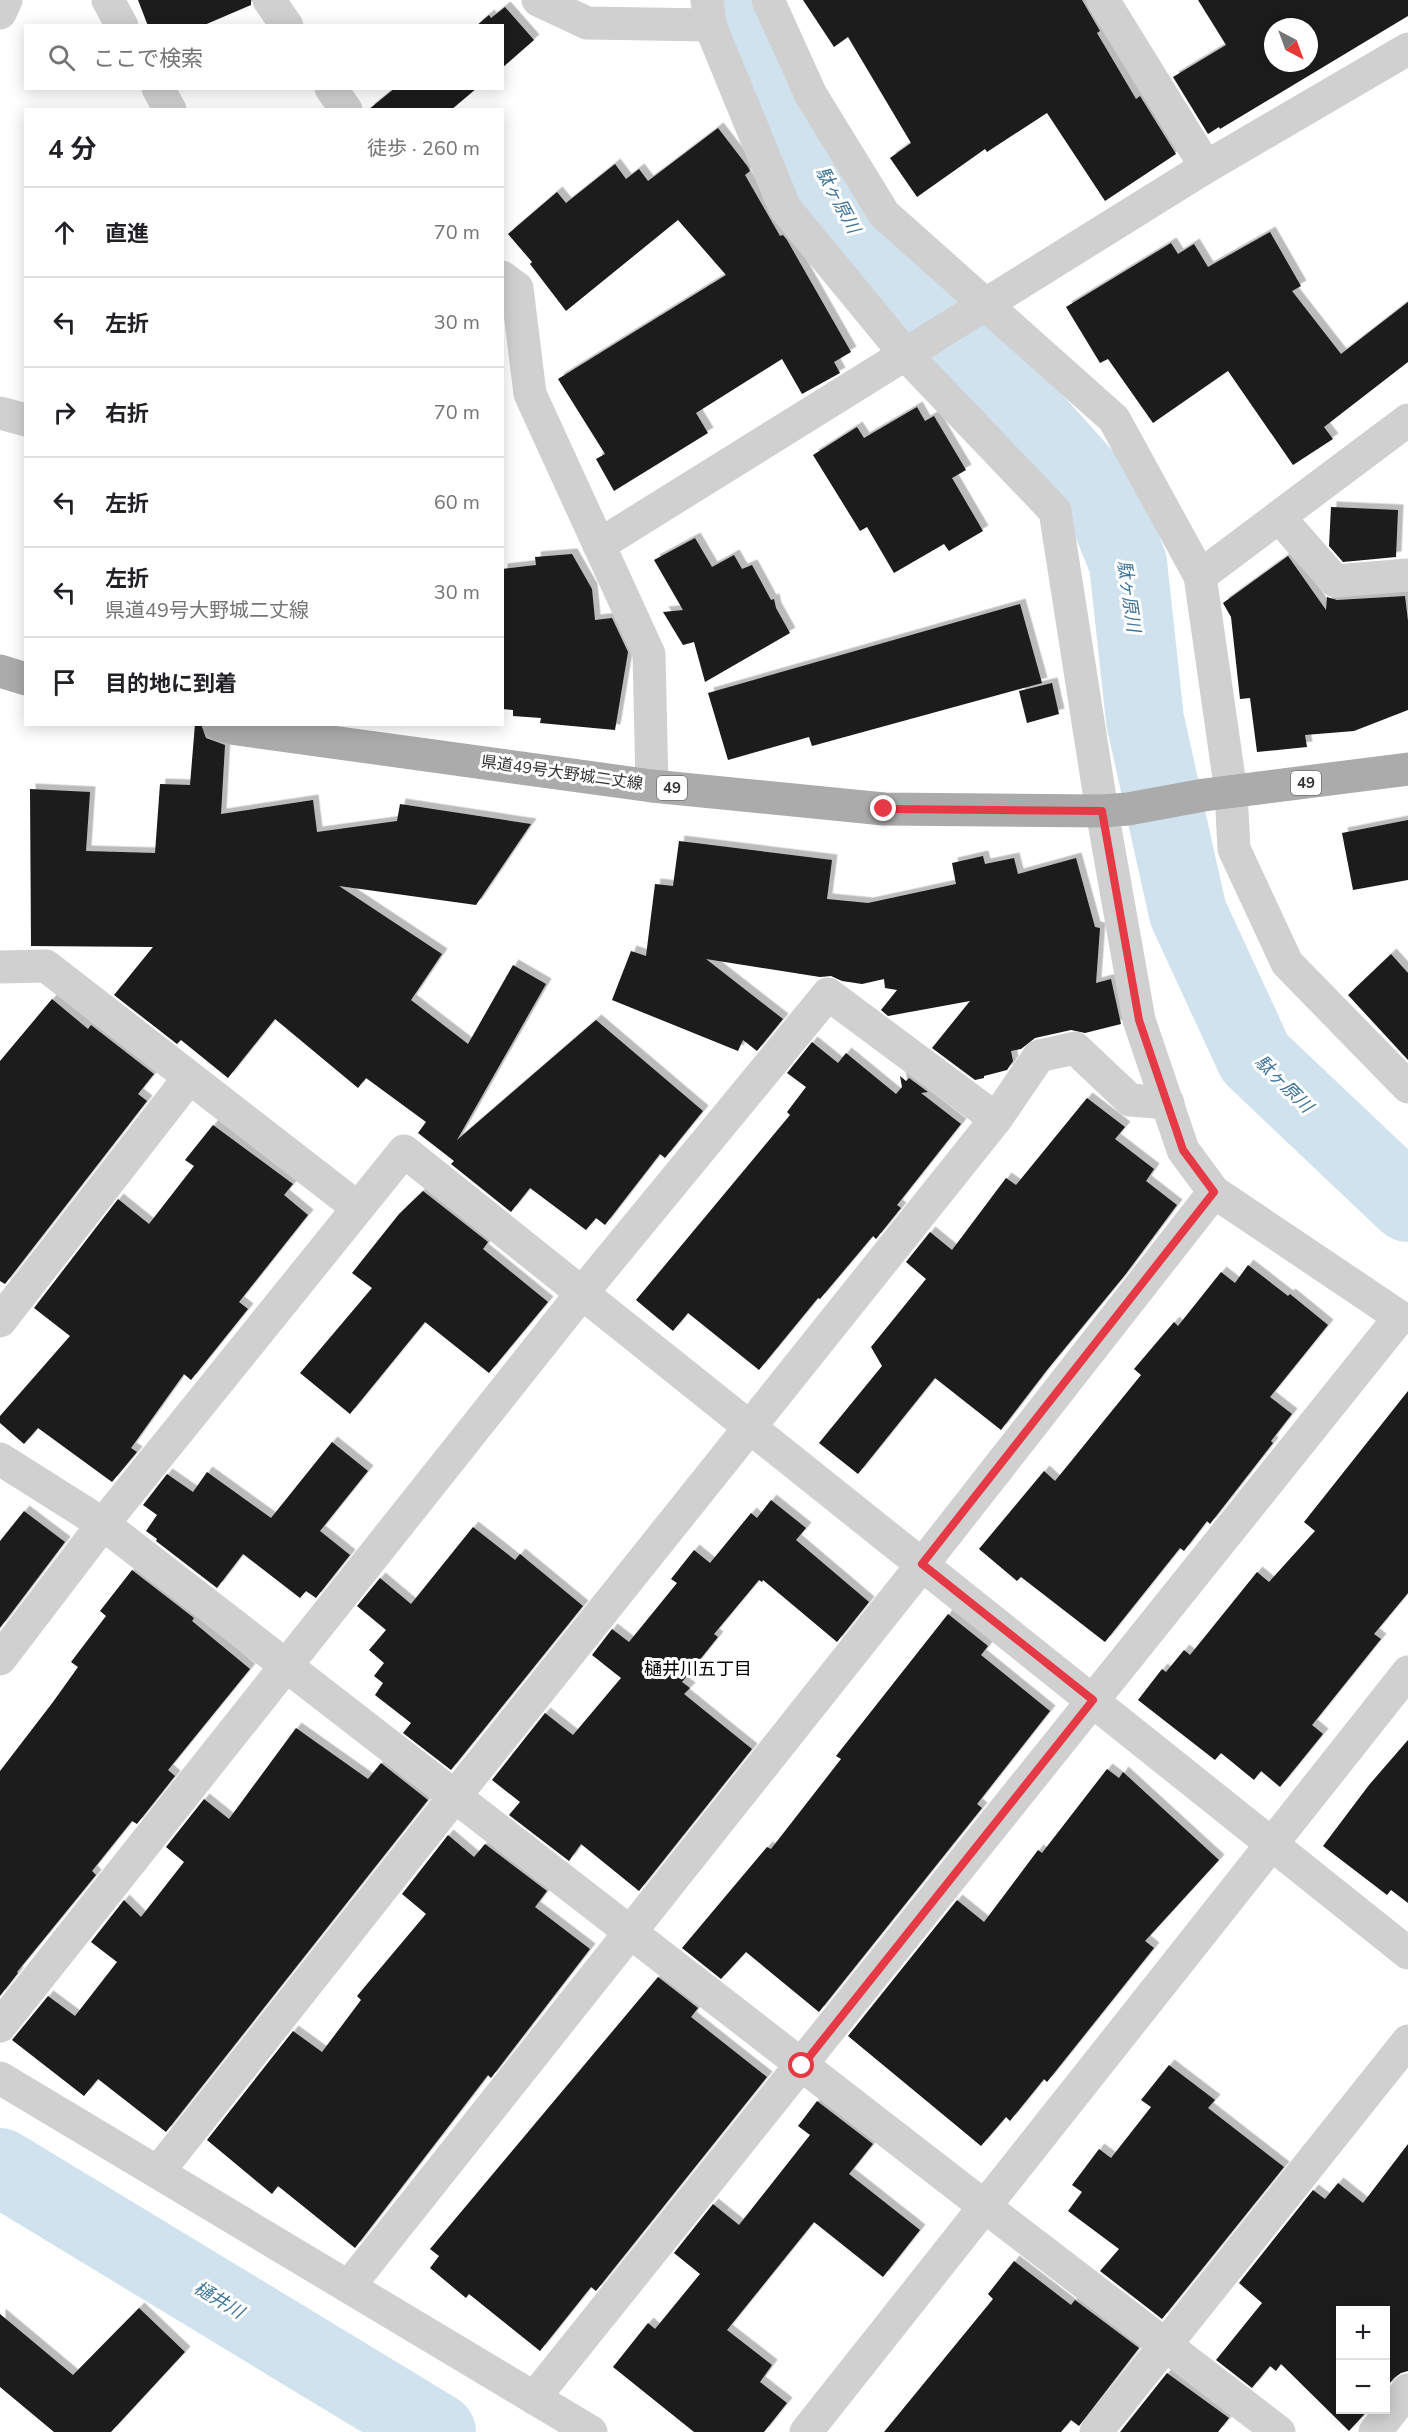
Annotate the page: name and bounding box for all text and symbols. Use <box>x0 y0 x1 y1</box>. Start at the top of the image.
north arrow <box>1264 18 1318 72</box>
search box <box>24 24 504 90</box>
icon: search <box>45 41 78 74</box>
text: ここで検索 <box>93 44 203 74</box>
text: 4 分 <box>48 132 97 167</box>
text: 徒歩 · 260 m <box>367 135 480 162</box>
water label: 駄ヶ原川 <box>811 163 866 239</box>
icon: ahead <box>48 216 81 249</box>
text: 直進 <box>105 219 149 249</box>
text: 70 m <box>434 219 480 246</box>
icon: left <box>48 306 81 339</box>
text: 左折 <box>105 309 149 339</box>
text: 30 m <box>434 309 480 336</box>
icon: right <box>48 396 81 429</box>
text: 右折 <box>105 399 149 429</box>
text: 70 m <box>434 399 480 426</box>
icon: left <box>48 486 81 519</box>
text: 左折 <box>105 489 149 519</box>
text: 60 m <box>434 489 480 516</box>
water label: 駄ヶ原川 <box>1112 559 1146 635</box>
text: 左折 <box>105 564 149 594</box>
icon: left <box>48 576 81 609</box>
text: 30 m <box>434 579 480 606</box>
text: 県道49号大野城二丈線 <box>105 597 309 624</box>
icon: arrive <box>48 666 81 699</box>
text: 目的地に到着 <box>105 669 237 699</box>
street label: 県道49号大野城二丈線 <box>480 751 644 795</box>
road number: 49 <box>1291 771 1321 795</box>
road number: 49 <box>657 776 687 800</box>
route end <box>870 795 896 821</box>
water label: 駄ヶ原川 <box>1250 1050 1319 1119</box>
district label: 樋井川五丁目 <box>644 1657 752 1681</box>
route start <box>788 2052 814 2078</box>
water label: 樋井川 <box>190 2276 250 2325</box>
map controls <box>1336 2306 1390 2414</box>
button: + <box>1336 2306 1390 2360</box>
button: − <box>1336 2360 1390 2414</box>

